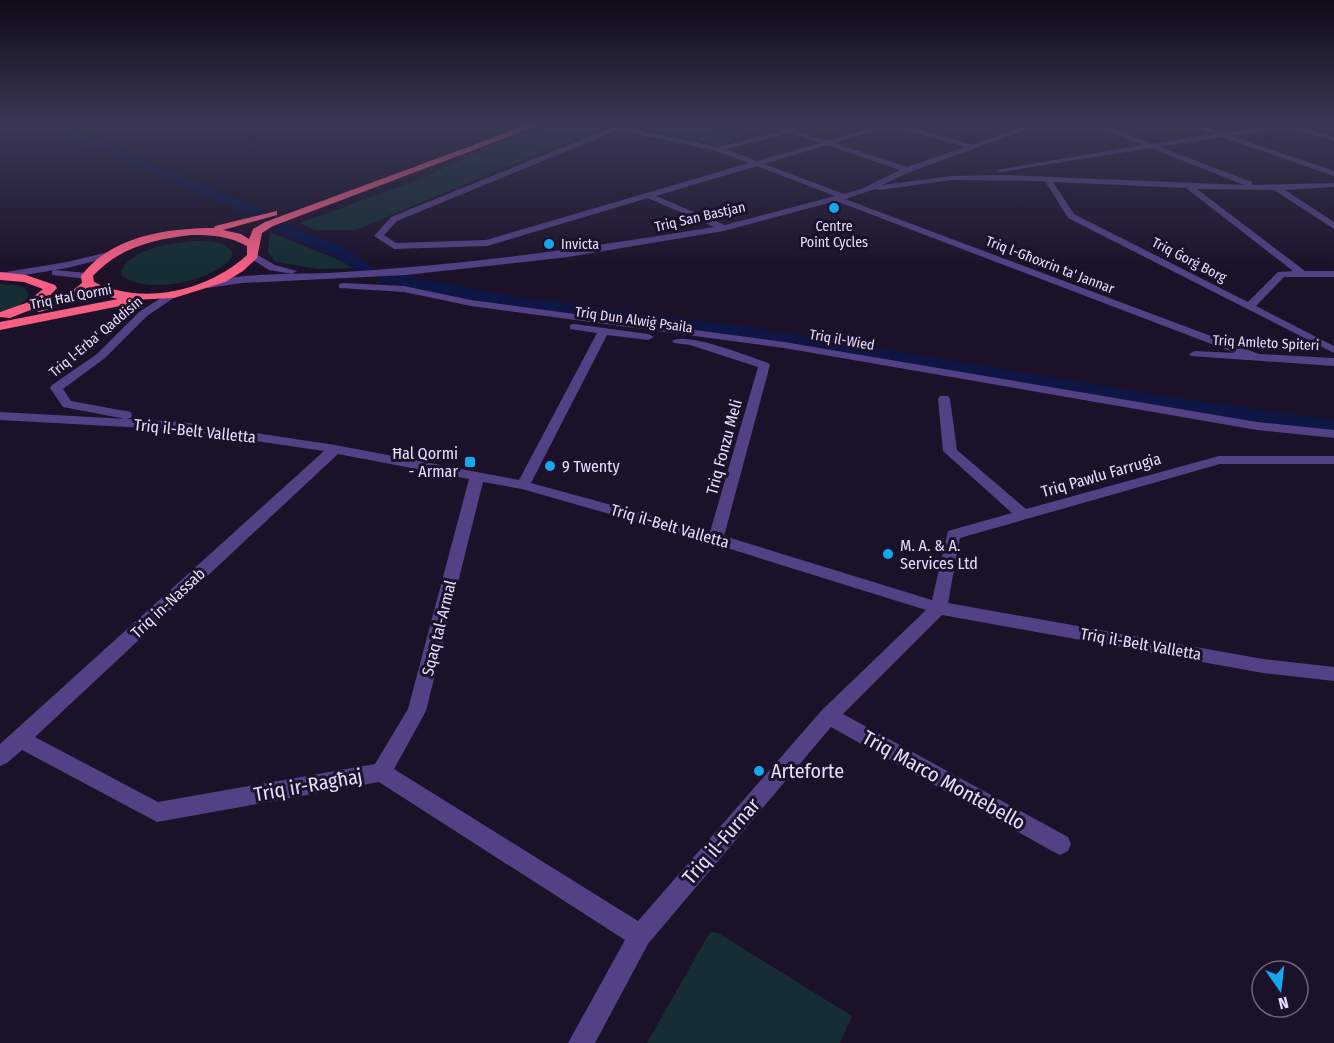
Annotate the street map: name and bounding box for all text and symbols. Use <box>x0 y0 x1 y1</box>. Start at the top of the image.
street label: Triq San Bastjan <box>653 198 747 236</box>
marker: Centre Point Cycles <box>827 201 841 215</box>
place label: Centre Point Cycles <box>800 218 868 251</box>
street label: Triq l-Għoxrin ta' Jannar <box>983 233 1117 297</box>
street label: Triq Ġorġ Borg <box>1149 233 1230 286</box>
place label: Invicta <box>561 236 599 253</box>
marker: Invicta <box>542 237 556 251</box>
street label: Triq Ħal Qormi <box>29 281 113 313</box>
street label: Triq l-Erba' Qaddisin <box>46 293 146 381</box>
street label: Triq Dun Alwiġ Psaila <box>574 303 694 337</box>
street label: Triq il-Wied <box>808 326 876 354</box>
street label: Triq Amleto Spiteri <box>1212 332 1320 354</box>
street label: Triq Fonzu Meli <box>702 397 746 497</box>
street label: Triq il-Belt Valletta <box>133 415 257 447</box>
place label: Ħal Qormi - Armar <box>392 444 458 481</box>
street label: Triq Pawlu Farrugia <box>1039 449 1163 501</box>
marker: Ħal Qormi - Armar <box>463 455 477 469</box>
place label: 9 Twenty <box>562 457 620 476</box>
marker: 9 Twenty <box>543 459 557 473</box>
street label: Triq il-Belt Valletta <box>609 500 732 552</box>
place label: M. A. & A. Services Ltd <box>900 536 978 573</box>
marker: M. A. & A. Services Ltd <box>881 547 895 561</box>
street label: Triq in-Nassab <box>127 564 209 642</box>
street label: Sqaq tal-Armal <box>418 578 460 678</box>
street label: Triq il-Belt Valletta <box>1079 624 1203 664</box>
street label: Triq Marco Montebello <box>858 725 1030 835</box>
place label: Arteforte <box>771 759 844 783</box>
street label: Triq ir-Ragħaj <box>252 764 364 806</box>
marker: Arteforte <box>752 764 766 778</box>
street label: Triq il-Furnar <box>677 793 765 889</box>
north arrow <box>1250 959 1310 1019</box>
text: N <box>1277 993 1290 1013</box>

